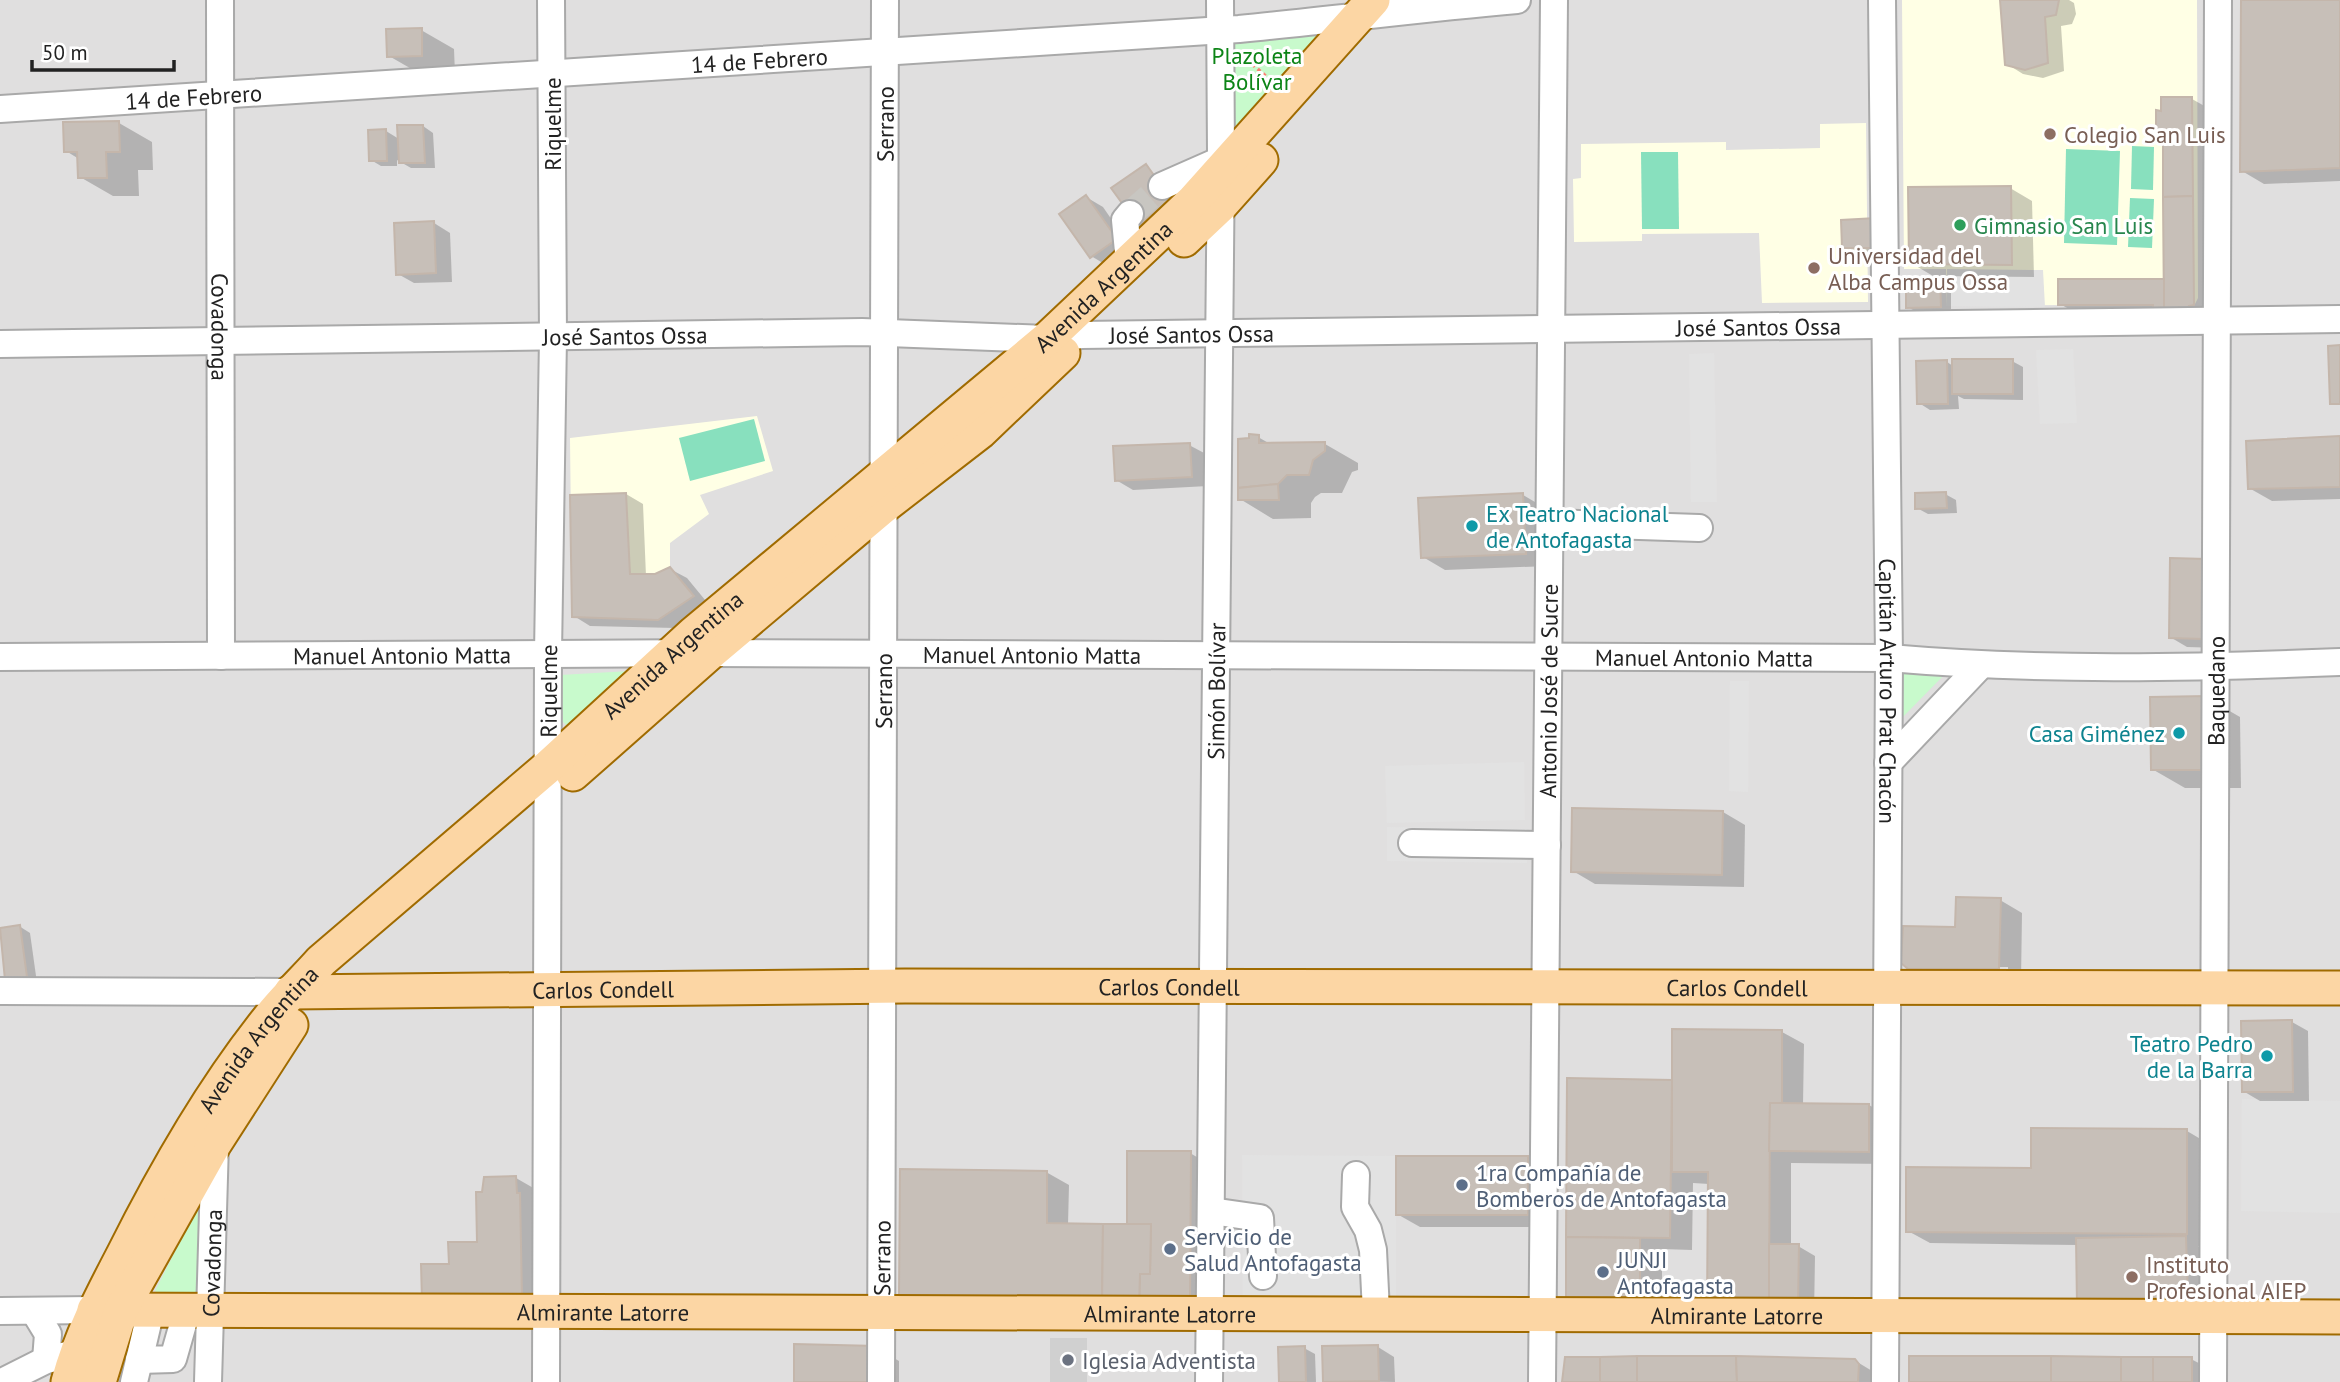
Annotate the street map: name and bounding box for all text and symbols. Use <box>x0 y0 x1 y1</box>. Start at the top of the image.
scale bar <box>32 28 173 72</box>
text: 50 m <box>42 39 88 66</box>
street label: 14 de Febrero <box>690 41 829 79</box>
park label: Plazoleta Bolívar <box>1212 41 1302 96</box>
street label: Riquelme <box>538 77 567 171</box>
street label: 14 de Febrero <box>124 78 263 115</box>
street label: Serrano <box>870 86 899 162</box>
place label: Colegio San Luis <box>2064 120 2226 149</box>
marker: Colegio San Luis <box>2042 126 2058 142</box>
place label: Gimnasio San Luis <box>1974 211 2153 240</box>
street label: Avenida Argentina <box>1028 214 1178 358</box>
marker: Gimnasio San Luis <box>1952 217 1968 233</box>
place label: Universidad del Alba Campus Ossa <box>1828 241 2008 296</box>
marker: Universidad del Alba Campus Ossa <box>1806 260 1822 276</box>
street label: Covadonga <box>206 273 235 381</box>
street label: José Santos Ossa <box>1675 311 1841 342</box>
street label: José Santos Ossa <box>1108 318 1274 349</box>
street label: José Santos Ossa <box>541 320 708 351</box>
place label: Ex Teatro Nacional de Antofagasta <box>1486 499 1669 554</box>
marker: Ex Teatro Nacional de Antofagasta <box>1464 518 1480 534</box>
street label: Capitán Arturo Prat Chacón <box>1873 558 1904 824</box>
street label: Avenida Argentina <box>596 584 749 725</box>
street label: Antonio José de Sucre <box>1533 584 1563 798</box>
street label: Simón Bolívar <box>1201 622 1231 760</box>
street label: Baquedano <box>2201 636 2230 746</box>
street label: Manuel Antonio Matta <box>923 639 1141 669</box>
street label: Manuel Antonio Matta <box>293 640 511 670</box>
street label: Manuel Antonio Matta <box>1595 642 1813 672</box>
street label: Riquelme <box>533 644 563 738</box>
street label: Serrano <box>868 653 898 729</box>
place label: Casa Giménez <box>2029 719 2165 748</box>
marker: Casa Giménez <box>2171 725 2187 741</box>
street label: Avenida Argentina <box>191 959 324 1118</box>
street label: Carlos Condell <box>1098 972 1240 1001</box>
street label: Carlos Condell <box>1666 973 1808 1002</box>
street label: Carlos Condell <box>532 974 674 1004</box>
place label: Teatro Pedro de la Barra <box>2130 1029 2253 1084</box>
marker: Teatro Pedro de la Barra <box>2259 1048 2275 1064</box>
place label: 1ra Compañía de Bomberos de Antofagasta <box>1476 1158 1727 1213</box>
marker: 1ra Compañía de Bomberos de Antofagasta <box>1454 1177 1470 1193</box>
street label: Covadonga <box>195 1209 228 1317</box>
street label: Serrano <box>867 1220 896 1296</box>
place label: Servicio de Salud Antofagasta <box>1184 1222 1362 1277</box>
marker: Servicio de Salud Antofagasta <box>1162 1241 1178 1257</box>
place label: JUNJI Antofagasta <box>1616 1245 1734 1300</box>
place label: Instituto Profesional AIEP <box>2146 1250 2306 1305</box>
marker: JUNJI Antofagasta <box>1595 1264 1611 1280</box>
marker: Instituto Profesional AIEP <box>2124 1269 2140 1285</box>
street label: Almirante Latorre <box>517 1297 689 1326</box>
street label: Almirante Latorre <box>1084 1299 1256 1328</box>
street label: Almirante Latorre <box>1651 1300 1823 1330</box>
place label: Iglesia Adventista <box>1082 1346 1256 1375</box>
marker: Iglesia Adventista <box>1060 1352 1076 1368</box>

